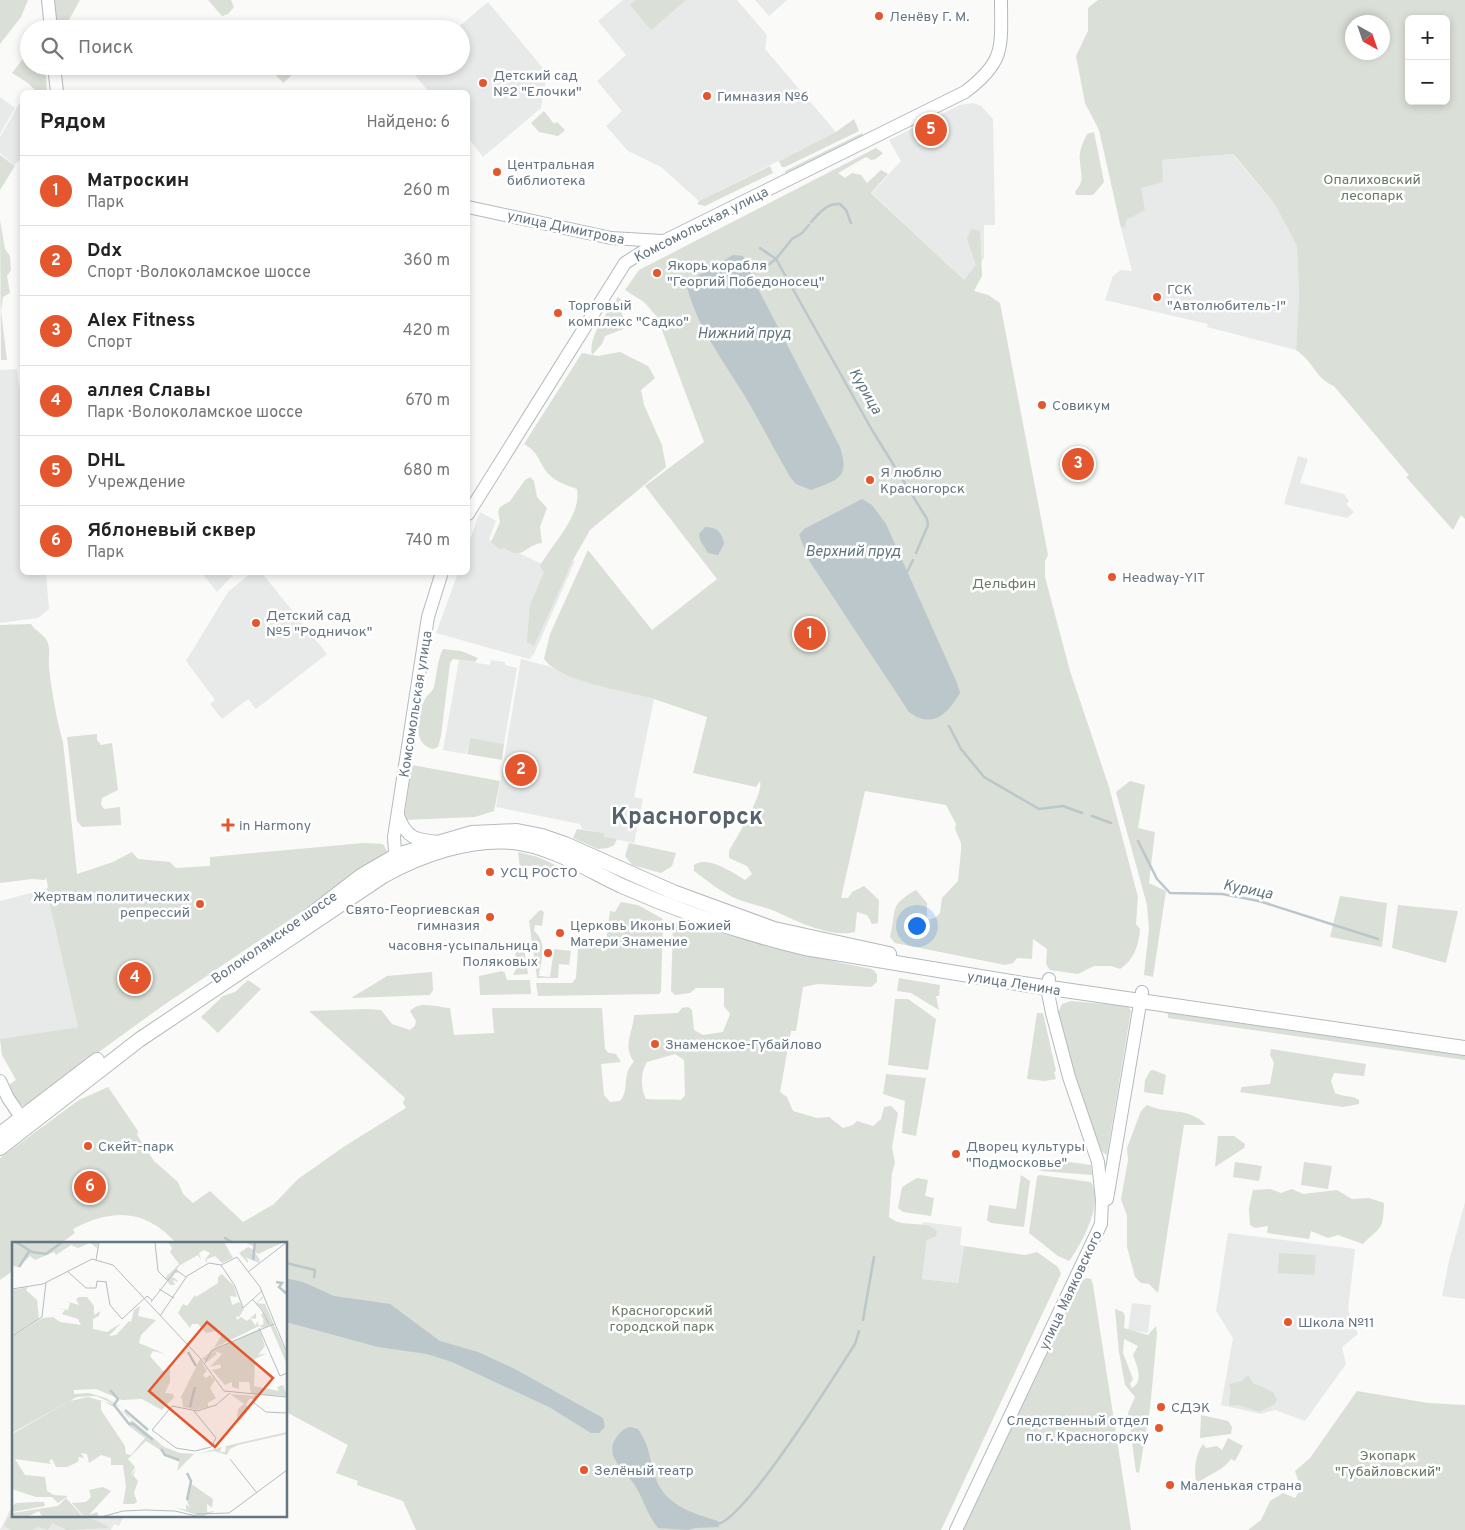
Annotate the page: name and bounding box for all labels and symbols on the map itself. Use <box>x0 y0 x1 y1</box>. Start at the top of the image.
place label: Ленёву Г. М. <box>889 9 969 26</box>
marker: Ленёву Г. М. <box>873 10 885 22</box>
north arrow <box>1345 15 1390 60</box>
place label: Детский сад №2 "Елочки" <box>493 68 582 101</box>
marker: Детский сад №2 "Елочки" <box>477 77 489 89</box>
place label: Гимназия №6 <box>717 89 809 106</box>
marker: Гимназия №6 <box>701 90 713 102</box>
pin: 5 <box>915 111 947 149</box>
place label: Центральная библиотека <box>507 157 595 190</box>
marker: Центральная библиотека <box>491 166 503 178</box>
park label: Опалиховский лесопарк <box>1323 172 1421 205</box>
street label: Комсомольская улица <box>632 184 772 267</box>
street label: улица Димитрова <box>506 208 626 249</box>
place label: Якорь корабля "Георгий Победоносец" <box>667 258 824 291</box>
marker: Якорь корабля "Георгий Победоносец" <box>651 267 663 279</box>
place label: ГСК "Автолюбитель-I" <box>1167 282 1286 315</box>
marker: ГСК "Автолюбитель-I" <box>1151 291 1163 303</box>
place label: Торговый комплекс "Садко" <box>568 298 689 331</box>
marker: Торговый комплекс "Садко" <box>552 307 564 319</box>
water label: Нижний пруд <box>697 325 791 344</box>
water label: Курица <box>844 365 886 418</box>
place label: Совикум <box>1052 398 1110 415</box>
marker: Совикум <box>1036 399 1048 411</box>
pin: 3 <box>1062 445 1094 483</box>
place label: Я люблю Красногорск <box>880 465 965 498</box>
marker: Я люблю Красногорск <box>864 474 876 486</box>
water label: Верхний пруд <box>805 543 901 562</box>
place label: Headway-YIT <box>1122 570 1205 587</box>
marker: Headway-YIT <box>1106 571 1118 583</box>
park label: Дельфин <box>972 576 1036 593</box>
place label: Детский сад №5 "Родничок" <box>266 608 372 641</box>
pin: 1 <box>794 615 826 653</box>
marker: Детский сад №5 "Родничок" <box>250 617 262 629</box>
street label: Комсомольская улица <box>396 630 436 779</box>
pin: 2 <box>505 751 537 789</box>
district label: Красногорск <box>611 803 763 833</box>
marker: in Harmony <box>221 818 235 832</box>
place label: in Harmony <box>239 818 311 835</box>
place label: УСЦ РОСТО <box>500 865 578 882</box>
marker: УСЦ РОСТО <box>484 866 496 878</box>
water label: Курица <box>1221 876 1274 905</box>
street label: Волоколамское шоссе <box>209 888 341 988</box>
place label: Жертвам политических репрессий <box>33 889 190 922</box>
marker: Жертвам политических репрессий <box>194 898 206 910</box>
place label: Свято-Георгиевская гимназия <box>345 902 480 935</box>
marker: Свято-Георгиевская гимназия <box>484 911 496 923</box>
your location <box>904 913 930 939</box>
place label: Церковь Иконы Божией Матери Знамение <box>570 918 731 951</box>
marker: Церковь Иконы Божией Матери Знамение <box>554 927 566 939</box>
place label: часовня-усыпальница Поляковых <box>388 938 538 971</box>
marker: часовня-усыпальница Поляковых <box>542 947 554 959</box>
pin: 4 <box>119 959 151 997</box>
street label: улица Ленина <box>966 969 1062 1000</box>
place label: Знаменское-Губайлово <box>665 1037 822 1054</box>
marker: Знаменское-Губайлово <box>649 1038 661 1050</box>
place label: Скейт-парк <box>98 1139 174 1156</box>
place label: Дворец культуры "Подмосковье" <box>966 1139 1085 1172</box>
marker: Скейт-парк <box>82 1140 94 1152</box>
marker: Дворец культуры "Подмосковье" <box>950 1148 962 1160</box>
pin: 6 <box>74 1168 106 1206</box>
street label: улица Маяковского <box>1036 1228 1107 1353</box>
inset map <box>12 1242 288 1518</box>
park label: Красногорский городской парк <box>610 1303 715 1336</box>
place label: Школа №11 <box>1298 1315 1374 1332</box>
marker: Школа №11 <box>1282 1316 1294 1328</box>
place label: СДЭК <box>1171 1400 1210 1417</box>
marker: СДЭК <box>1155 1401 1167 1413</box>
place label: Следственный отдел по г. Красногорску <box>1006 1413 1149 1446</box>
marker: Следственный отдел по г. Красногорску <box>1153 1422 1165 1434</box>
park label: Экопарк "Губайловский" <box>1335 1448 1441 1481</box>
place label: Зелёный театр <box>594 1463 694 1480</box>
marker: Зелёный театр <box>578 1464 590 1476</box>
place label: Маленькая страна <box>1180 1478 1302 1495</box>
marker: Маленькая страна <box>1164 1479 1176 1491</box>

